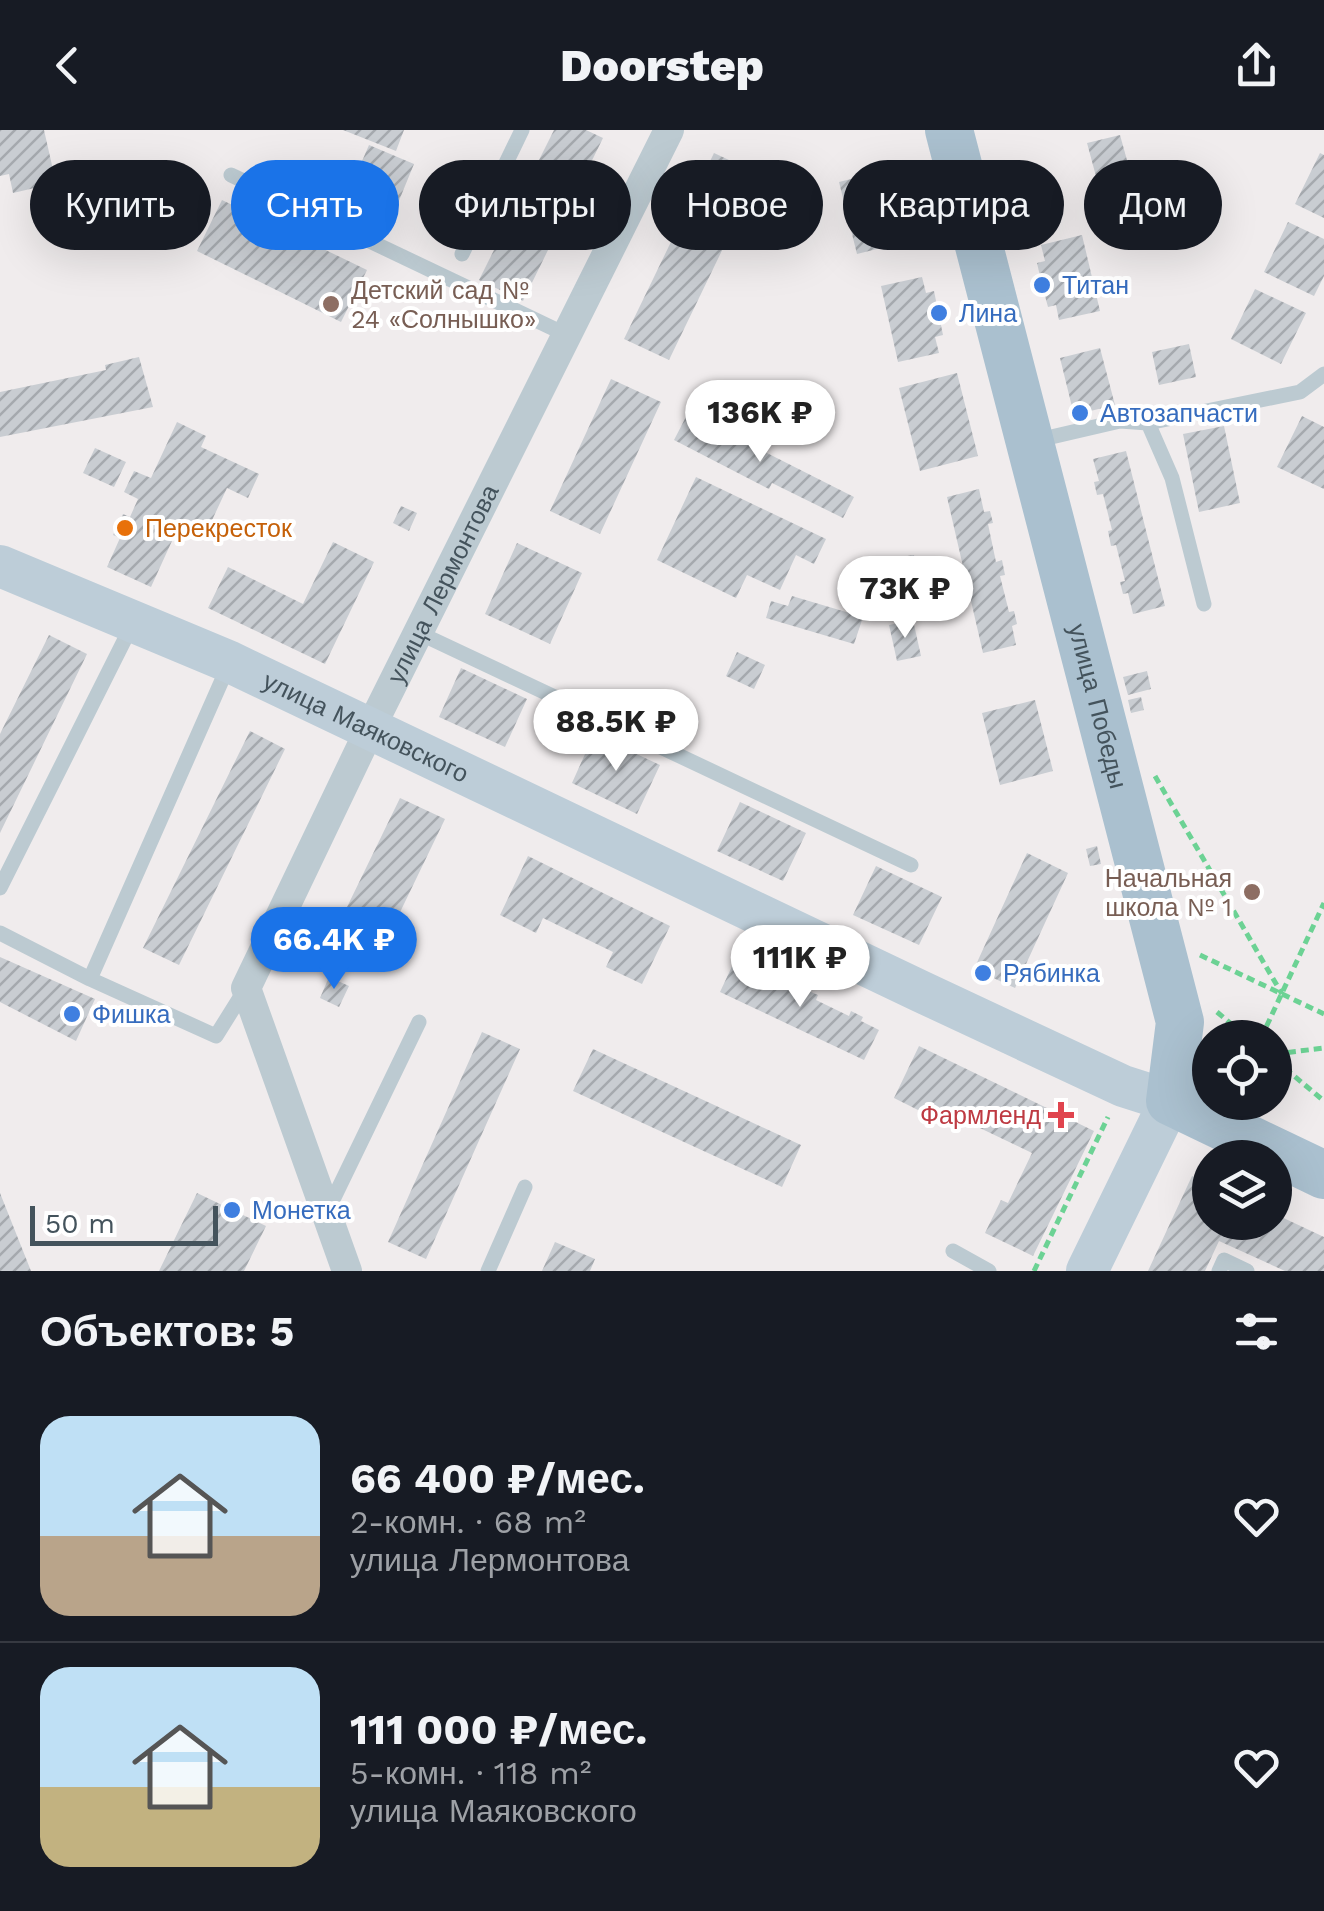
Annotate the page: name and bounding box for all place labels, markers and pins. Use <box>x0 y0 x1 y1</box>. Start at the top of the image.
place label: Титан <box>1062 271 1129 300</box>
marker: Титан <box>1031 274 1053 296</box>
place label: Детский сад № 24 «Солнышко» <box>351 276 536 334</box>
marker: Детский сад № 24 «Солнышко» <box>320 293 342 315</box>
place label: Лина <box>959 299 1017 328</box>
marker: Лина <box>928 302 950 324</box>
pin: 136K ₽ <box>679 380 841 465</box>
place label: Автозапчасти <box>1100 399 1258 428</box>
marker: Автозапчасти <box>1069 402 1091 424</box>
place label: Перекресток <box>145 514 293 543</box>
marker: Перекресток <box>114 517 136 539</box>
pin: 73K ₽ <box>835 556 975 641</box>
pin: 88.5K ₽ <box>524 689 708 774</box>
place label: Начальная школа № 1 <box>1105 864 1232 922</box>
marker: Начальная школа № 1 <box>1241 881 1263 903</box>
pin: 66.4K ₽ <box>242 907 426 992</box>
pin: 111K ₽ <box>719 925 881 1010</box>
place label: Рябинка <box>1003 959 1100 988</box>
marker: Рябинка <box>972 962 994 984</box>
place label: Фишка <box>92 1000 171 1029</box>
marker: Фишка <box>61 1003 83 1025</box>
place label: Фармленд <box>920 1101 1041 1130</box>
marker: Фармленд <box>1050 1104 1072 1126</box>
place label: Монетка <box>252 1196 351 1225</box>
marker: Монетка <box>221 1199 243 1221</box>

